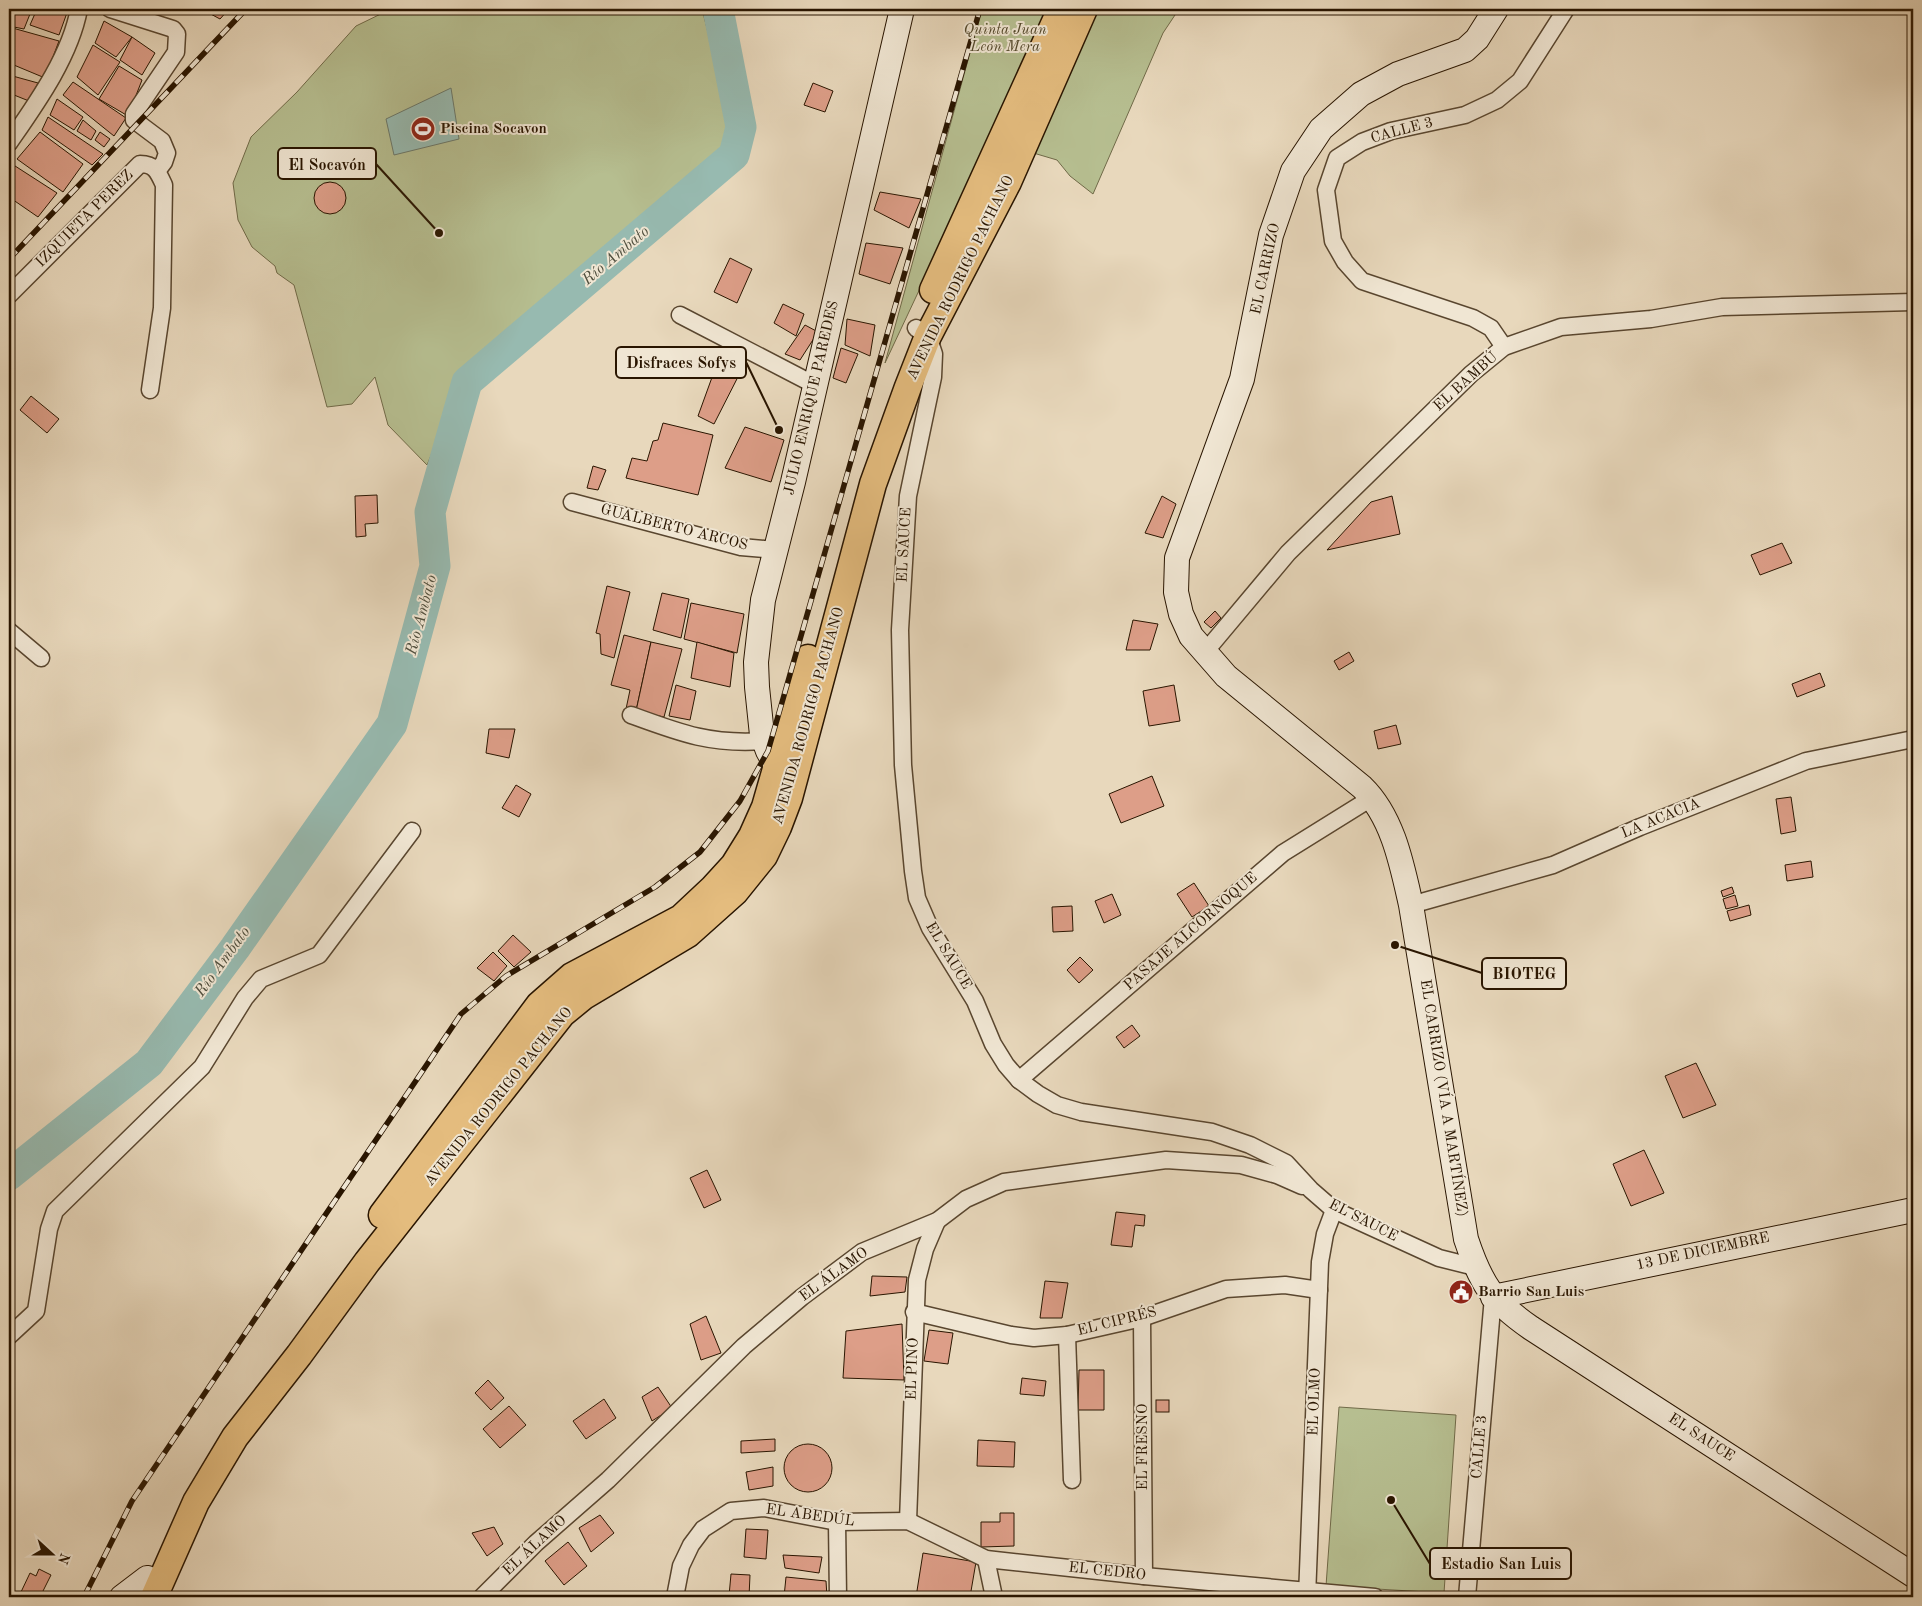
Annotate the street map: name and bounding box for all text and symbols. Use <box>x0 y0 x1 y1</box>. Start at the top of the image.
park label: Quinta Juan León Mera <box>963 23 1047 55</box>
street label: CALLE 3 <box>1369 115 1435 147</box>
sports icon: Piscina Socavon <box>410 116 436 142</box>
place label: Piscina Socavon <box>440 122 547 137</box>
callout: El Socavón <box>278 148 376 179</box>
text: El Socavón <box>288 158 366 174</box>
street label: IZQUIETA PEREZ <box>33 167 137 271</box>
street label: AVENIDA RODRIGO PACHANO <box>905 174 1017 382</box>
street label: EL CARRIZO <box>1249 222 1283 316</box>
water label: Río Ambato <box>579 223 653 289</box>
street label: JULIO ENRIQUE PAREDES <box>782 299 842 497</box>
street label: EL BAMBÚ <box>1429 346 1501 414</box>
callout: Disfraces Sofys <box>616 347 746 378</box>
text: Disfraces Sofys <box>626 356 736 372</box>
street label: GUALBERTO ARCOS <box>599 502 749 554</box>
street label: EL SAUCE <box>896 507 914 583</box>
water label: Río Ambato <box>403 573 440 658</box>
street label: AVENIDA RODRIGO PACHANO <box>771 606 847 826</box>
street label: LA ACACIA <box>1619 796 1703 842</box>
street label: PASAJE ALCORNOQUE <box>1122 870 1260 994</box>
street label: EL SAUCE <box>922 920 974 992</box>
water label: Río Ambato <box>192 924 254 1001</box>
callout: BIOTEG <box>1482 958 1566 989</box>
text: BIOTEG <box>1492 967 1556 983</box>
street label: EL CARRIZO (VÍA A MARTÍNEZ) <box>1417 978 1472 1218</box>
street label: AVENIDA RODRIGO PACHANO <box>422 1005 576 1189</box>
street label: EL SAUCE <box>1326 1197 1400 1245</box>
street label: 13 DE DICIEMBRE <box>1635 1231 1771 1273</box>
street label: EL ÁLAMO <box>795 1243 871 1305</box>
public building icon: Barrio San Luis <box>1448 1279 1474 1305</box>
place label: Barrio San Luis <box>1478 1285 1584 1300</box>
street label: EL CIPRÉS <box>1075 1302 1158 1339</box>
street label: EL PINO <box>904 1337 922 1401</box>
street label: EL OLMO <box>1306 1368 1324 1436</box>
street label: EL FRESNO <box>1136 1403 1151 1491</box>
street label: EL SAUCE <box>1665 1411 1737 1465</box>
street label: CALLE 3 <box>1470 1414 1490 1480</box>
street label: EL ABEDÚL <box>765 1498 856 1530</box>
street label: EL ÁLAMO <box>498 1511 570 1579</box>
north arrow <box>28 1528 78 1578</box>
callout: Estadio San Luis <box>1430 1548 1571 1579</box>
text: N <box>55 1551 72 1566</box>
text: Estadio San Luis <box>1441 1557 1561 1573</box>
street label: EL CEDRO <box>1067 1560 1147 1584</box>

